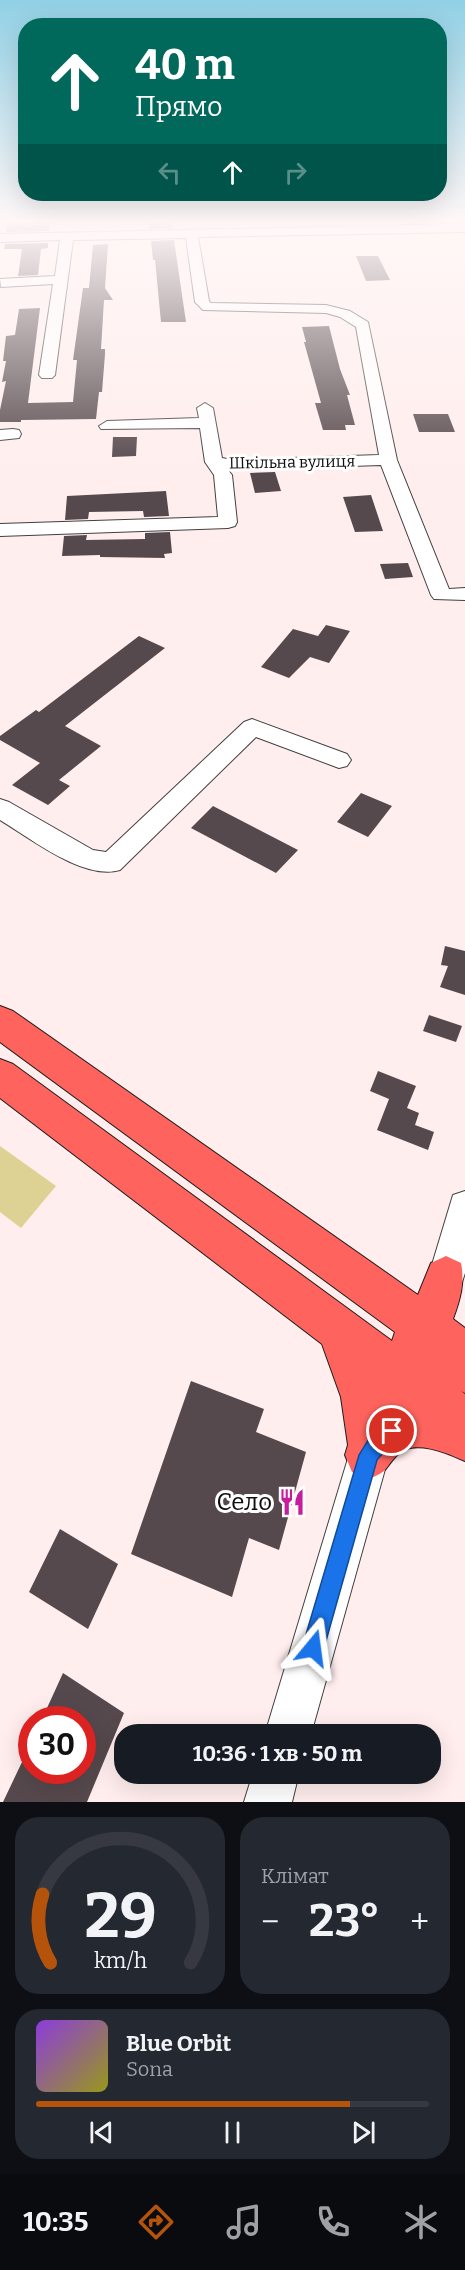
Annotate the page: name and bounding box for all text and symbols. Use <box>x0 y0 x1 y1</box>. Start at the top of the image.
text: 40 m <box>135 40 235 90</box>
icon: ahead <box>36 42 114 120</box>
text: Прямо <box>135 91 223 123</box>
icon: left <box>153 156 186 189</box>
icon: ahead <box>216 156 249 189</box>
icon: right <box>279 156 312 189</box>
street label: Шкільна вулиця <box>229 451 355 473</box>
pin <box>366 1405 417 1456</box>
icon: arrive <box>375 1414 408 1447</box>
restaurant icon: Село <box>277 1487 307 1517</box>
place label: Село <box>216 1488 272 1516</box>
position arrow <box>281 1616 345 1680</box>
speed limit sign: 30 <box>18 1706 96 1784</box>
text: 10:36 · 1 хв · 50 m <box>193 1740 362 1767</box>
text: Клімат <box>261 1864 329 1888</box>
text: 29 <box>84 1879 156 1954</box>
text: 23° <box>309 1894 380 1948</box>
text: − <box>261 1902 279 1942</box>
text: + <box>410 1902 429 1942</box>
text: km/h <box>93 1948 147 1974</box>
text: Blue Orbit <box>126 2030 231 2057</box>
text: Sona <box>126 2057 173 2081</box>
icon: previous <box>85 2116 118 2149</box>
icon: pause <box>216 2116 249 2149</box>
icon: next <box>347 2116 380 2149</box>
icon: directions <box>135 2201 177 2243</box>
icon: music <box>223 2201 265 2243</box>
icon: phone <box>312 2201 354 2243</box>
icon: climate <box>400 2201 442 2243</box>
text: 10:35 <box>23 2206 89 2238</box>

